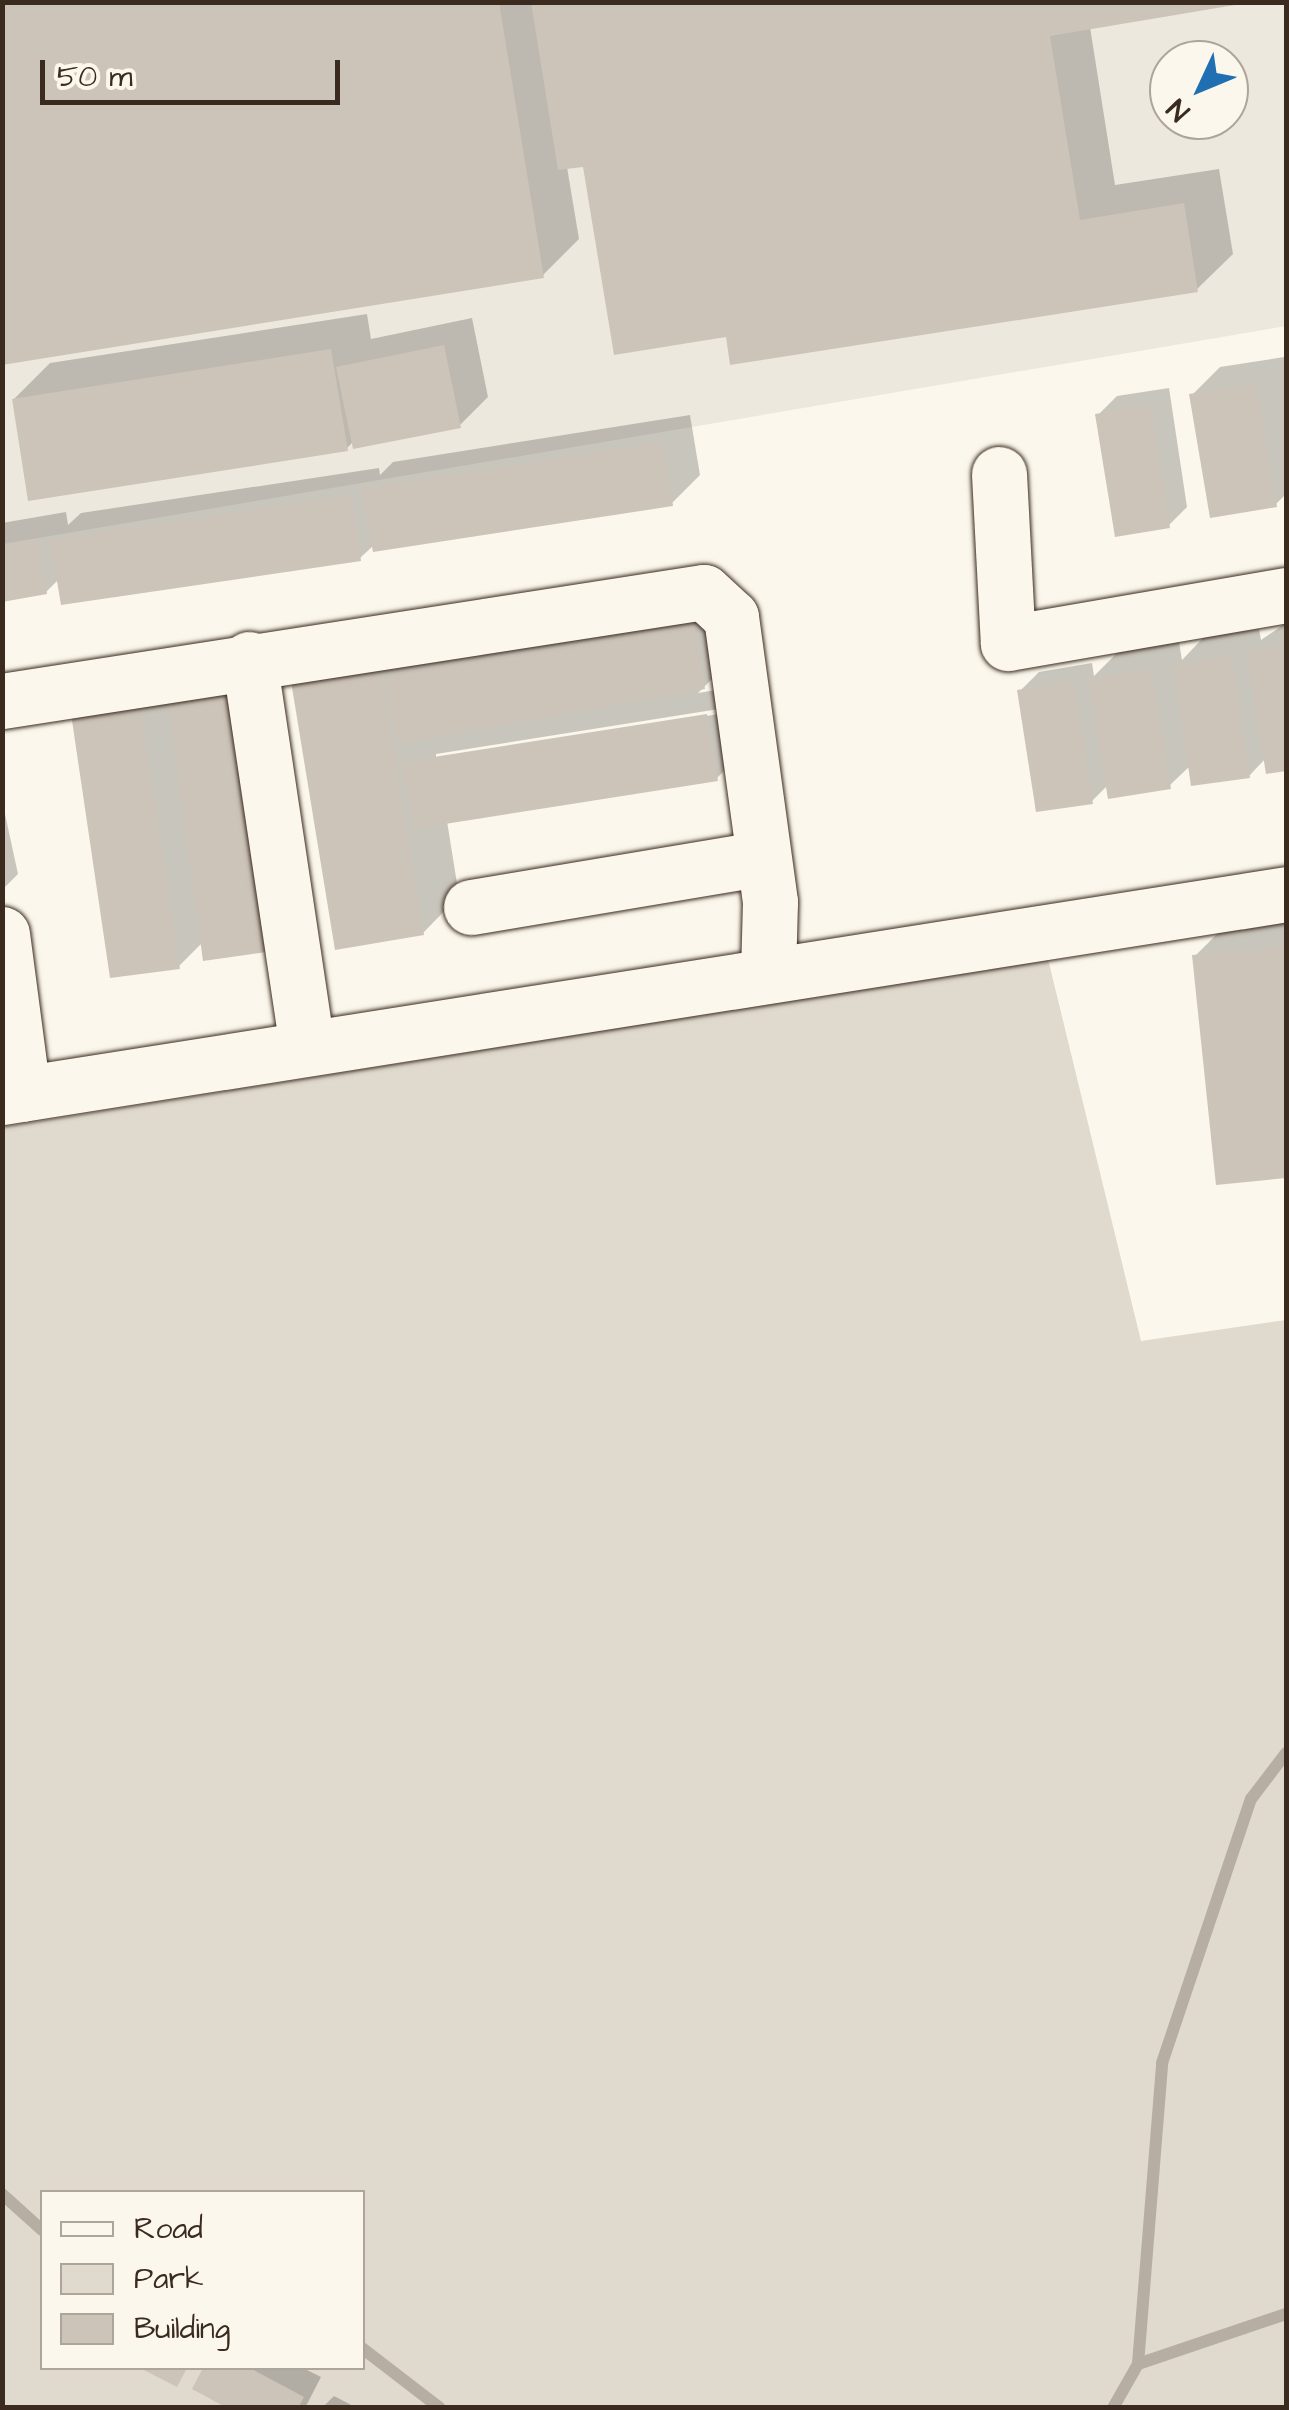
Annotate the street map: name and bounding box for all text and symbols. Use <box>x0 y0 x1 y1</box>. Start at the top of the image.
scale bar <box>45 40 345 102</box>
north arrow <box>1149 40 1249 140</box>
text: 50 m <box>57 56 133 98</box>
text: N <box>1158 90 1199 130</box>
legend <box>40 2190 365 2370</box>
text: Road <box>134 2208 203 2250</box>
text: Park <box>134 2258 203 2300</box>
text: Building <box>134 2308 230 2350</box>

